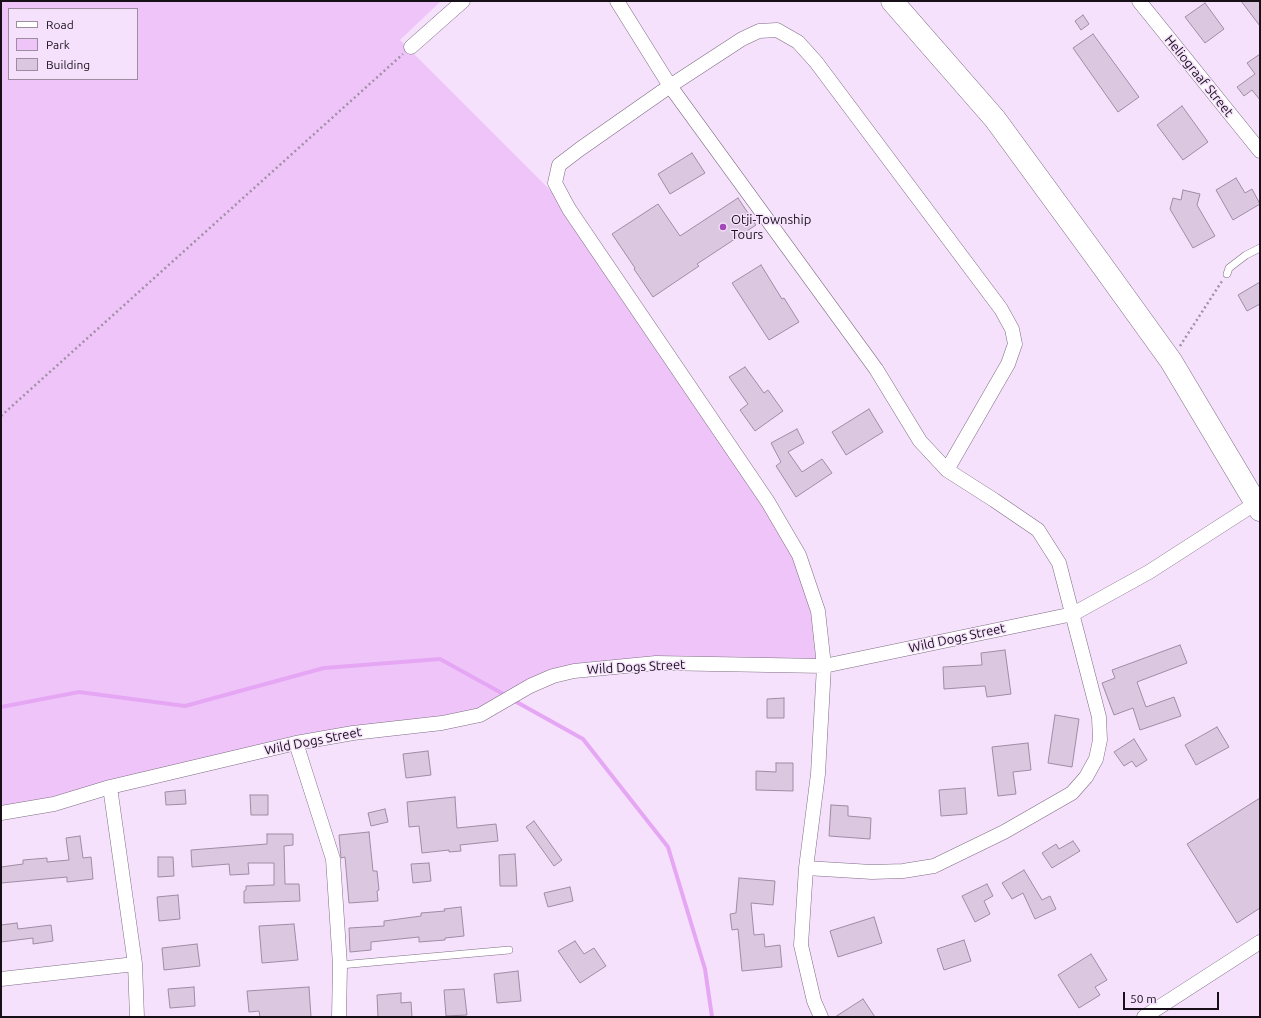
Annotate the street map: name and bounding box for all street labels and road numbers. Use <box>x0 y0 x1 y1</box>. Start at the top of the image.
street label: Heliograaf Street <box>1161 32 1237 120</box>
street label: Wild Dogs Street <box>907 620 1007 656</box>
street label: Wild Dogs Street <box>586 657 686 677</box>
street label: Wild Dogs Street <box>263 724 363 758</box>

